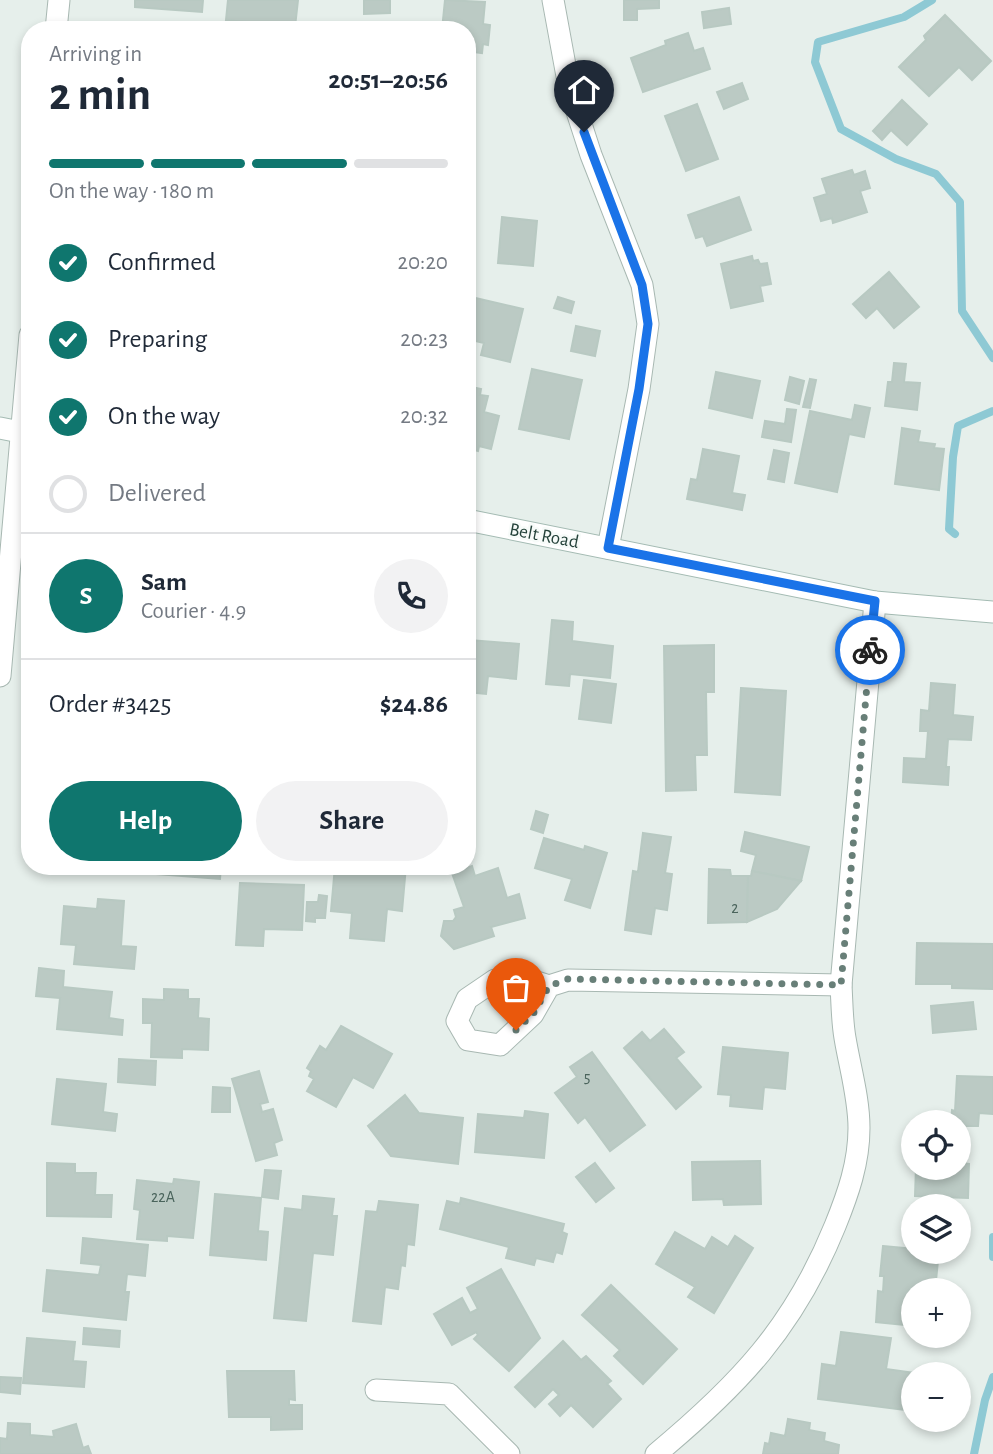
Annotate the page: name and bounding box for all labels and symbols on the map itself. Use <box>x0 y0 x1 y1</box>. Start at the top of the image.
pin <box>554 60 614 132</box>
street label: Belt Road <box>508 520 581 552</box>
courier <box>835 615 905 685</box>
house number: 2 <box>731 900 739 916</box>
pin <box>486 958 546 1030</box>
house number: 5 <box>584 1069 590 1085</box>
house number: 22A <box>151 1189 175 1205</box>

